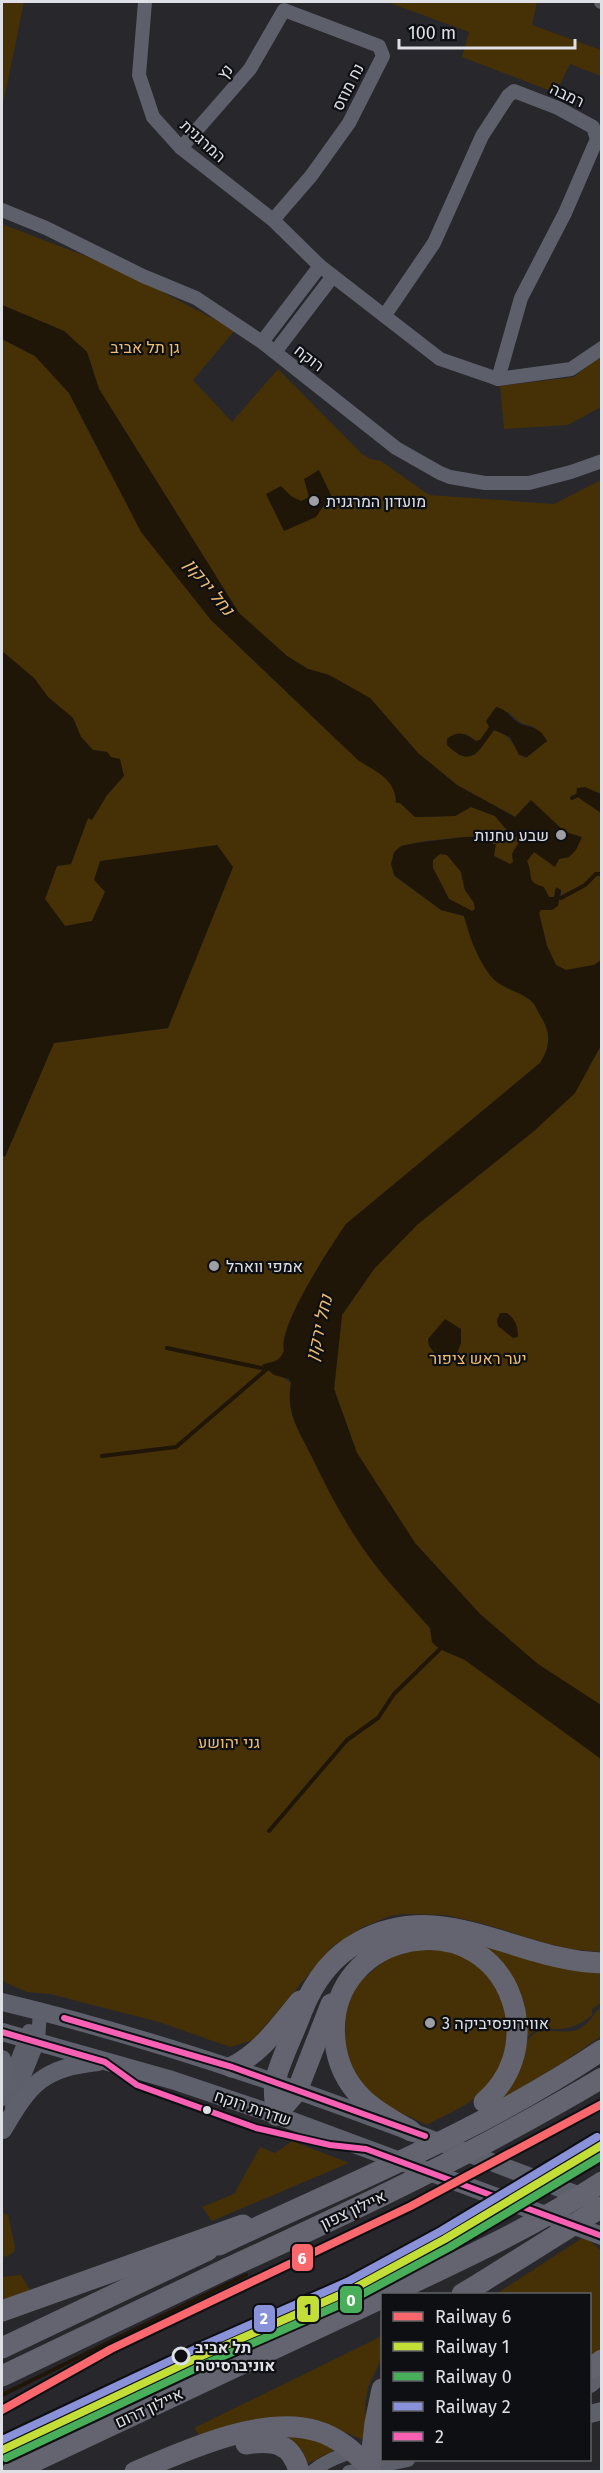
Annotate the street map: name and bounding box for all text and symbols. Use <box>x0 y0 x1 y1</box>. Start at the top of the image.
scale bar <box>399 12 574 50</box>
text: 100 m <box>408 22 456 44</box>
street label: נץ <box>213 60 237 84</box>
street label: נח מוזס <box>328 60 368 114</box>
street label: רמבה <box>547 79 587 111</box>
street label: המרגנית <box>176 116 230 166</box>
park label: גן תל אביב <box>110 338 180 357</box>
street label: רוקח <box>290 341 328 375</box>
place label: מועדון המרגנית <box>326 492 426 511</box>
marker: מועדון המרגנית <box>307 494 321 508</box>
water label: נחל ירקון <box>179 554 240 621</box>
place label: שבע טחנות <box>474 826 549 845</box>
marker: שבע טחנות <box>554 828 568 842</box>
place label: אמפי וואהל <box>226 1257 303 1276</box>
marker: אמפי וואהל <box>207 1259 221 1273</box>
water label: נחל ירקון <box>301 1291 338 1363</box>
park label: יער ראש ציפור <box>429 1349 527 1368</box>
park label: גני יהושע <box>198 1733 260 1752</box>
place label: אווירופסיביקה 3 <box>442 2014 549 2033</box>
marker: אווירופסיביקה 3 <box>423 2016 437 2030</box>
street label: שדרות רוקח <box>212 2086 294 2130</box>
unlabelled marker <box>201 2104 213 2116</box>
street label: איילון צפון <box>317 2187 389 2233</box>
line badge: 6 <box>291 2243 314 2272</box>
text: 6 <box>297 2249 307 2268</box>
line badge: 0 <box>339 2285 363 2314</box>
text: 0 <box>346 2291 356 2310</box>
legend <box>381 2293 591 2461</box>
line badge: 1 <box>296 2295 320 2323</box>
text: 1 <box>304 2300 312 2319</box>
line badge: 2 <box>253 2304 276 2333</box>
text: Railway 6 <box>435 2306 511 2328</box>
text: 2 <box>260 2309 268 2328</box>
text: Railway 1 <box>435 2336 509 2358</box>
place label: תל אביב אוניברסיטה <box>195 2338 275 2375</box>
marker: תל אביב אוניברסיטה <box>172 2347 190 2365</box>
text: Railway 0 <box>435 2366 512 2388</box>
street label: איילון דרום <box>112 2384 186 2432</box>
text: Railway 2 <box>435 2396 511 2418</box>
text: 2 <box>435 2426 444 2448</box>

